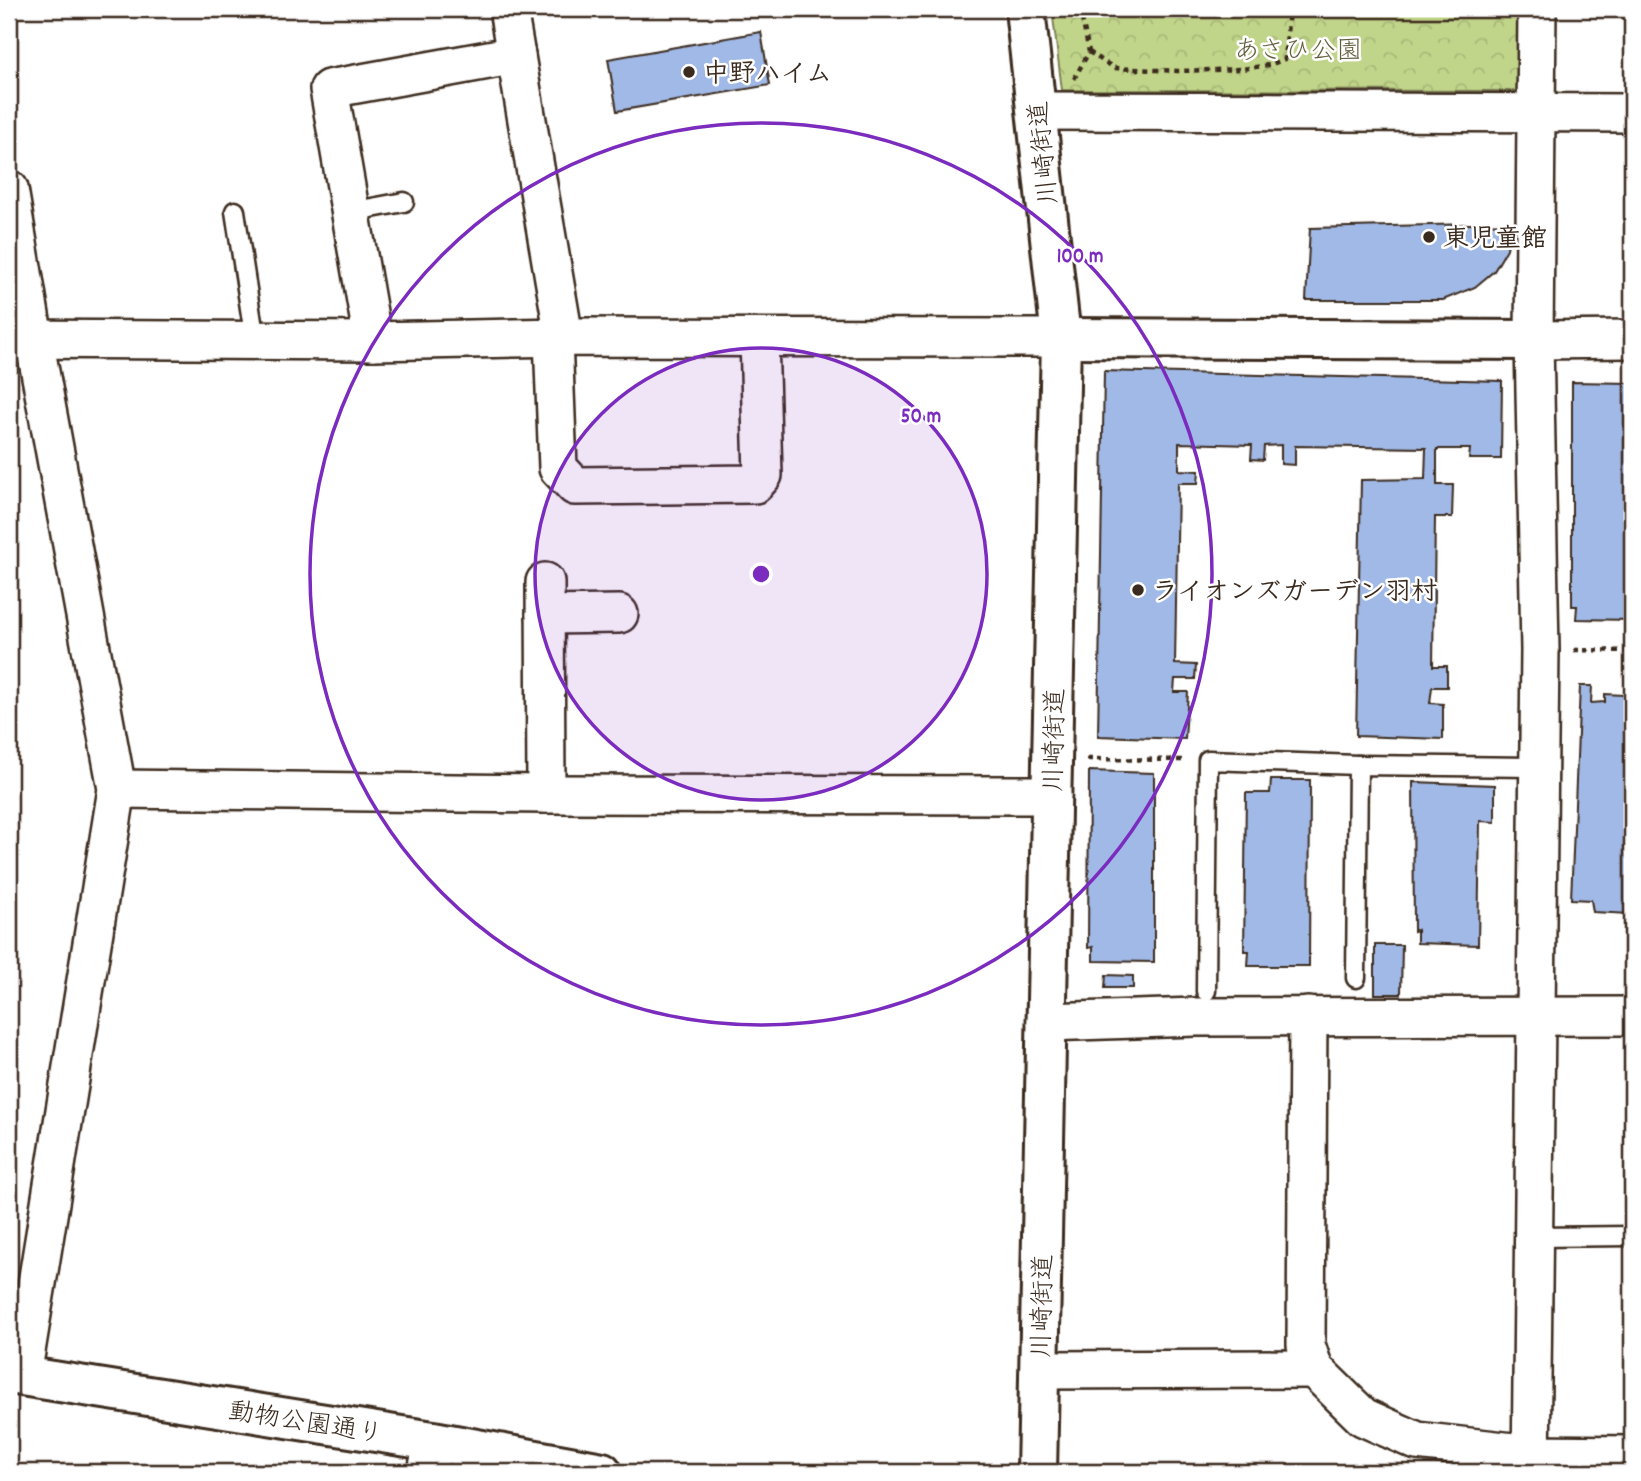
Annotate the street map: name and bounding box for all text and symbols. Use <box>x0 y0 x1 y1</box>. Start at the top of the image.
park label: あさひ公園 <box>1234 34 1362 71</box>
place label: 中野ハイム <box>703 57 832 94</box>
marker: 中野ハイム <box>681 64 697 80</box>
street label: 川崎街道 <box>1022 99 1069 206</box>
place label: 東児童館 <box>1443 222 1547 259</box>
marker: 東児童館 <box>1421 229 1437 245</box>
text: 100 m <box>1057 243 1103 273</box>
text: 50 m <box>901 403 941 433</box>
centre of rings <box>749 562 773 586</box>
place label: ライオンズガーデン羽村 <box>1152 575 1437 612</box>
marker: ライオンズガーデン羽村 <box>1130 582 1146 598</box>
street label: 川崎街道 <box>1037 688 1076 792</box>
street label: 川崎街道 <box>1025 1254 1064 1358</box>
street label: 動物公園通り <box>226 1394 385 1455</box>

